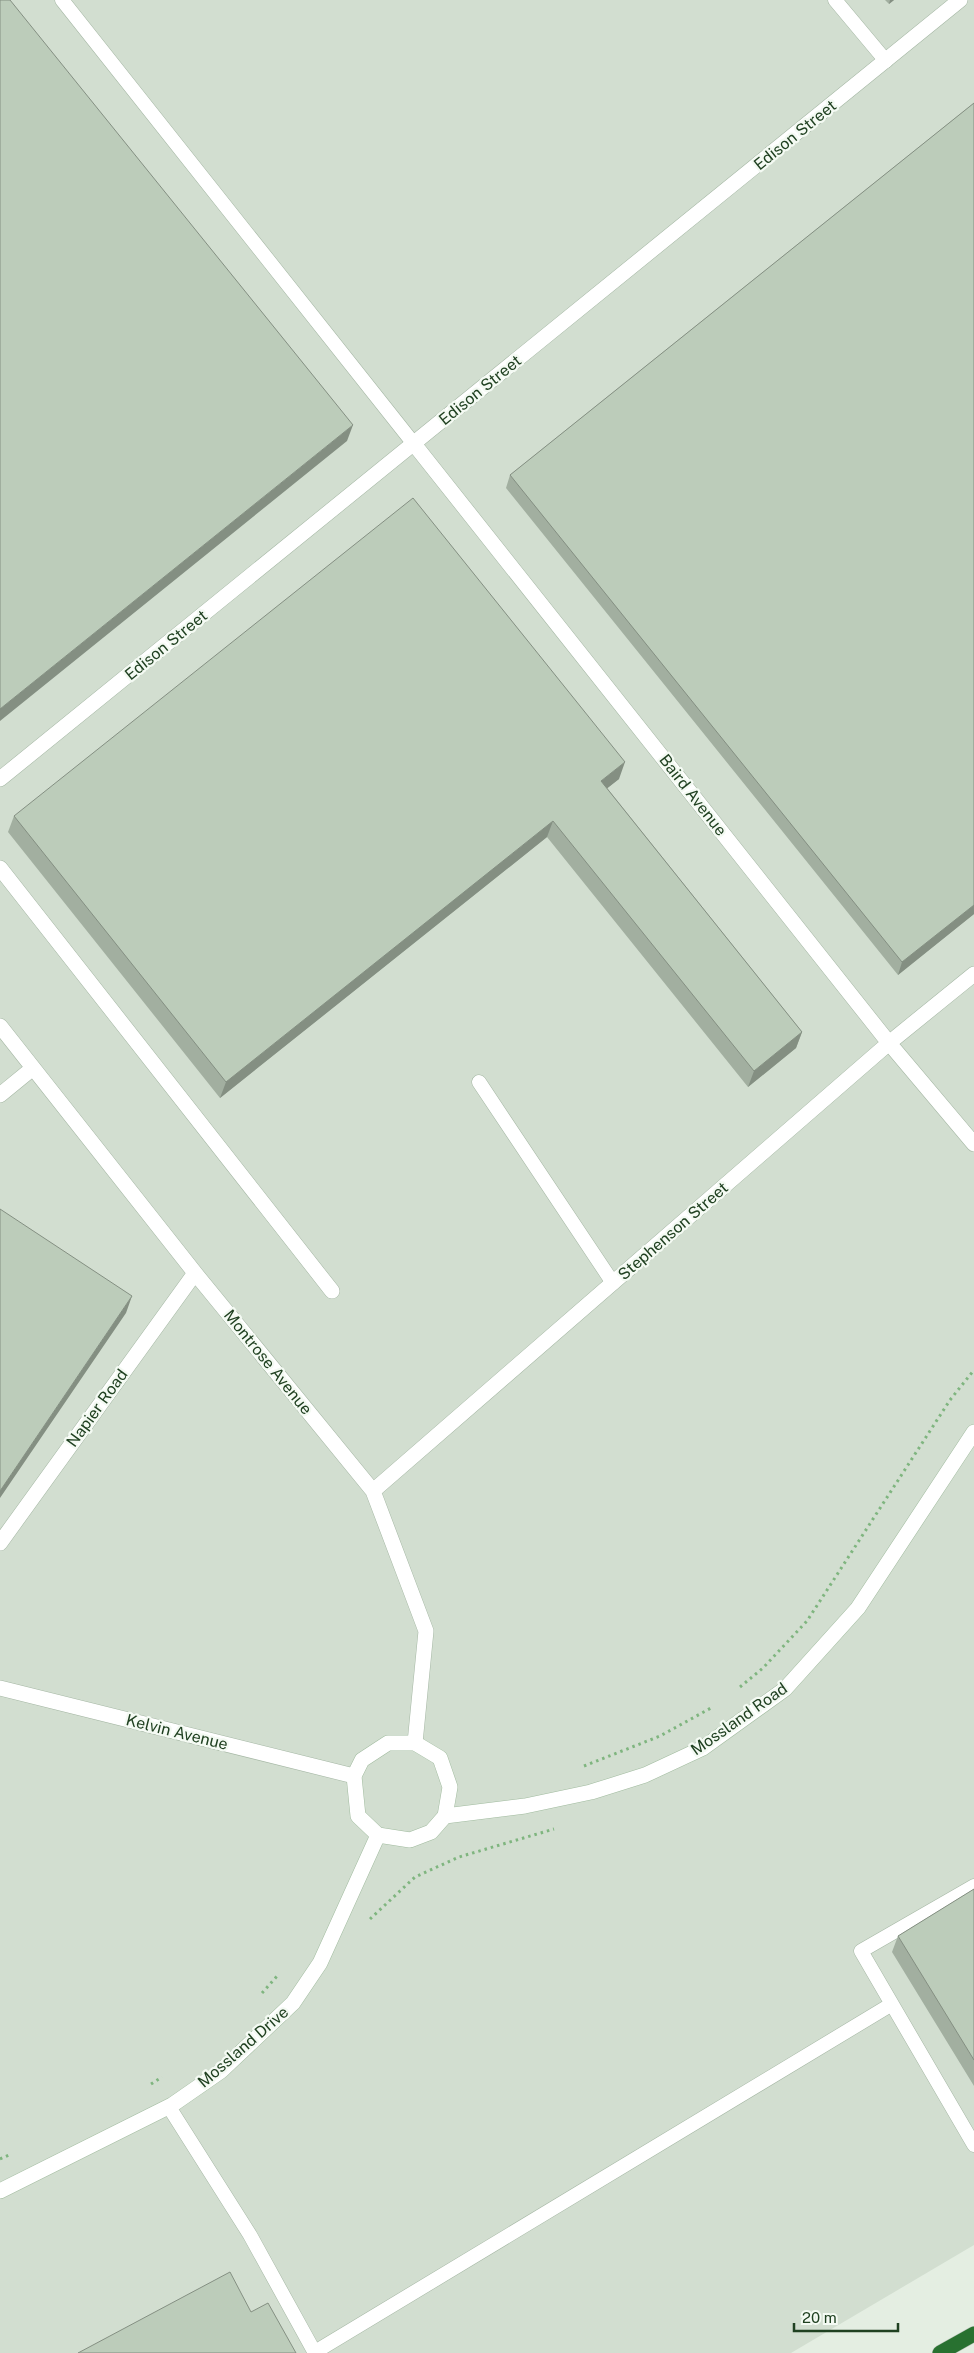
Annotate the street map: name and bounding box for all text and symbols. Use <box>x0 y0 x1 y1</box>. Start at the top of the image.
street label: Edison Street <box>750 96 840 174</box>
street label: Edison Street <box>435 351 525 429</box>
street label: Edison Street <box>121 606 211 684</box>
street label: Baird Avenue <box>655 750 731 840</box>
street label: Stephenson Street <box>614 1178 732 1284</box>
street label: Montrose Avenue <box>220 1306 316 1418</box>
street label: Napier Road <box>62 1365 132 1451</box>
street label: Mossland Road <box>687 1679 791 1759</box>
street label: Kelvin Avenue <box>124 1710 230 1754</box>
street label: Mossland Drive <box>194 2003 292 2091</box>
scale bar <box>794 2300 898 2332</box>
text: 20 m <box>802 2309 837 2326</box>

